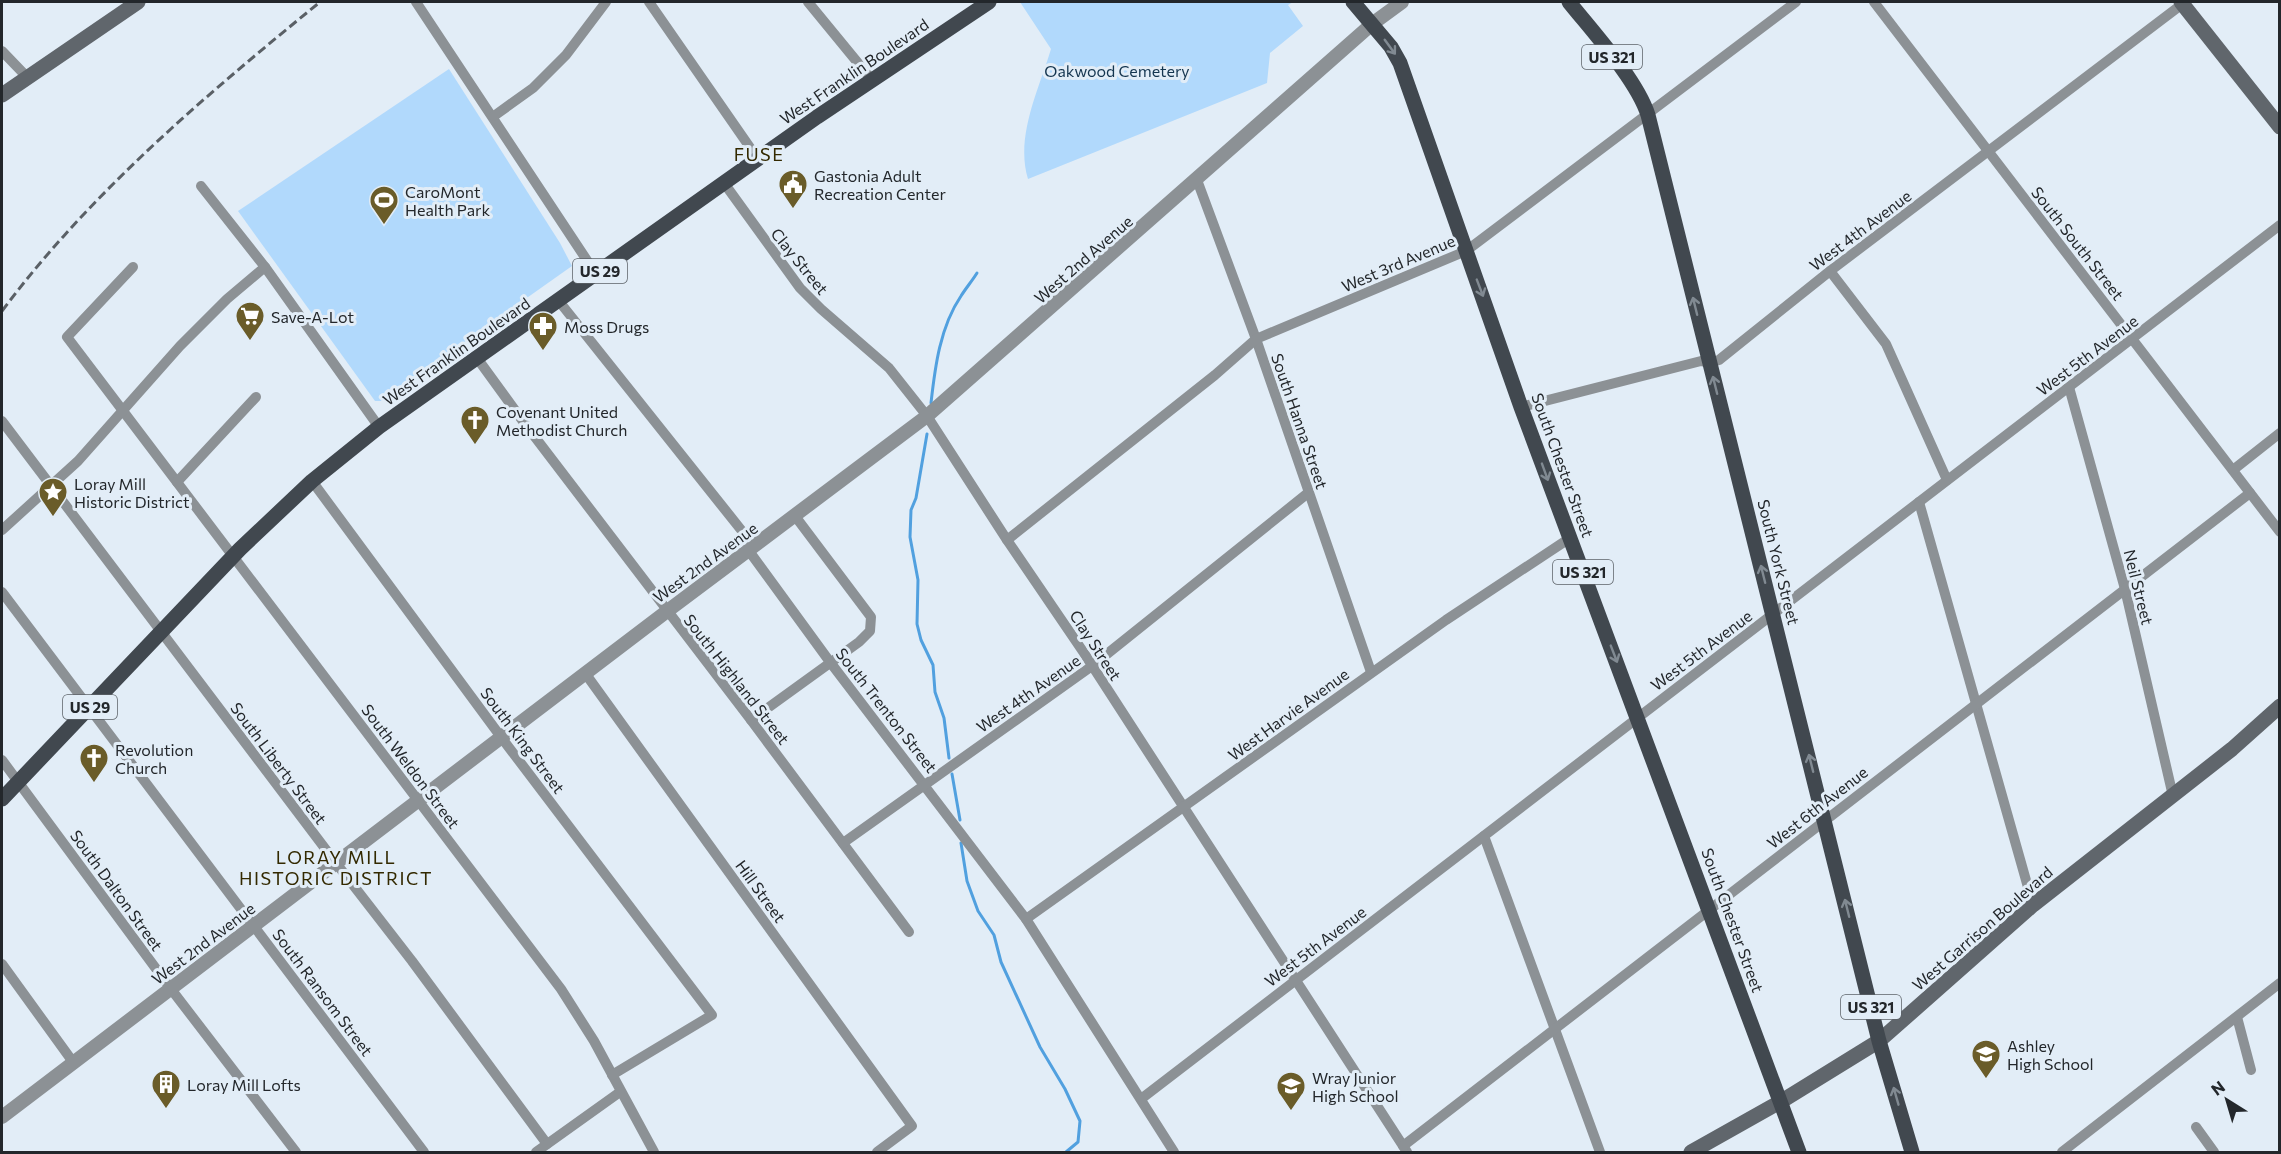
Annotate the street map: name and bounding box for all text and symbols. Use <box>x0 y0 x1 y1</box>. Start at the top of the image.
street label: West Franklin Boulevard <box>776 14 932 128</box>
one-way arrow <box>1384 38 1396 54</box>
road number: US 321 <box>1582 45 1642 69</box>
park label: Oakwood Cemetery <box>1044 61 1190 80</box>
district label: FUSE <box>734 143 784 165</box>
place label: Gastonia Adult Recreation Center <box>814 166 946 203</box>
public building icon: Gastonia Adult Recreation Center <box>777 168 809 210</box>
place label: CaroMont Health Park <box>405 182 490 219</box>
street label: South South Street <box>2028 183 2128 304</box>
sports icon: CaroMont Health Park <box>368 184 400 226</box>
street label: West 4th Avenue <box>1805 186 1915 274</box>
street label: West 2nd Avenue <box>1030 211 1136 307</box>
street label: Clay Street <box>768 224 833 298</box>
street label: West 3rd Avenue <box>1338 231 1458 295</box>
road number: US 29 <box>573 259 627 283</box>
one-way arrow <box>1475 278 1486 297</box>
street label: West Franklin Boulevard <box>379 293 533 409</box>
one-way arrow <box>1689 297 1701 316</box>
supermarket icon: Save-A-Lot <box>234 300 266 342</box>
place label: Save-A-Lot <box>271 307 354 326</box>
pharmacy icon: Moss Drugs <box>527 310 559 352</box>
street label: West 5th Avenue <box>2033 311 2141 399</box>
place label: Moss Drugs <box>564 317 649 336</box>
street label: South Hanna Street <box>1268 351 1332 492</box>
one-way arrow <box>1709 376 1720 395</box>
street label: South Chester Street <box>1528 390 1598 540</box>
place label: Covenant United Methodist Church <box>496 402 627 439</box>
church icon: Covenant United Methodist Church <box>459 404 491 446</box>
one-way arrow <box>1541 462 1552 481</box>
place label: Loray Mill Historic District <box>74 474 190 511</box>
place icon: Loray Mill Historic District <box>37 476 69 518</box>
street label: South York Street <box>1754 497 1804 627</box>
street label: West 2nd Avenue <box>649 518 761 606</box>
street label: Neil Street <box>2120 547 2158 627</box>
road number: US 321 <box>1553 560 1613 584</box>
one-way arrow <box>1757 565 1769 584</box>
street label: Clay Street <box>1066 606 1126 684</box>
street label: West 5th Avenue <box>1647 606 1755 694</box>
street label: South Highland Street <box>680 610 794 748</box>
street label: South Trenton Street <box>832 644 942 776</box>
one-way arrow <box>1610 644 1621 663</box>
street label: West 4th Avenue <box>972 650 1084 736</box>
street label: West Harvie Avenue <box>1224 664 1352 764</box>
street label: South King Street <box>477 683 569 797</box>
road number: US 29 <box>63 695 117 719</box>
street label: South Liberty Street <box>227 698 331 828</box>
street label: South Weldon Street <box>358 700 464 832</box>
place label: Revolution Church <box>115 740 193 777</box>
church icon: Revolution Church <box>78 742 110 784</box>
one-way arrow <box>1805 754 1816 773</box>
street label: West 6th Avenue <box>1763 762 1871 852</box>
street label: South Dalton Street <box>67 826 167 954</box>
street label: South Chester Street <box>1698 845 1768 995</box>
district label: LORAY MILL HISTORIC DISTRICT <box>239 846 433 889</box>
street label: Hill Street <box>732 856 790 926</box>
street label: West Garrison Boulevard <box>1908 862 2056 994</box>
street label: West 2nd Avenue <box>148 898 258 988</box>
one-way arrow <box>1840 898 1852 917</box>
street label: West 5th Avenue <box>1261 902 1369 990</box>
street label: South Ransom Street <box>269 925 377 1060</box>
road number: US 321 <box>1841 995 1901 1019</box>
place label: Ashley High School <box>2007 1036 2094 1073</box>
school or university icon: Ashley High School <box>1970 1038 2002 1080</box>
building icon: Loray Mill Lofts <box>150 1068 182 1110</box>
place label: Wray Junior High School <box>1312 1068 1399 1105</box>
school or university icon: Wray Junior High School <box>1275 1070 1307 1112</box>
north arrow <box>2197 1070 2257 1130</box>
place label: Loray Mill Lofts <box>187 1075 301 1094</box>
text: N <box>2207 1076 2228 1099</box>
one-way arrow <box>1890 1087 1901 1106</box>

